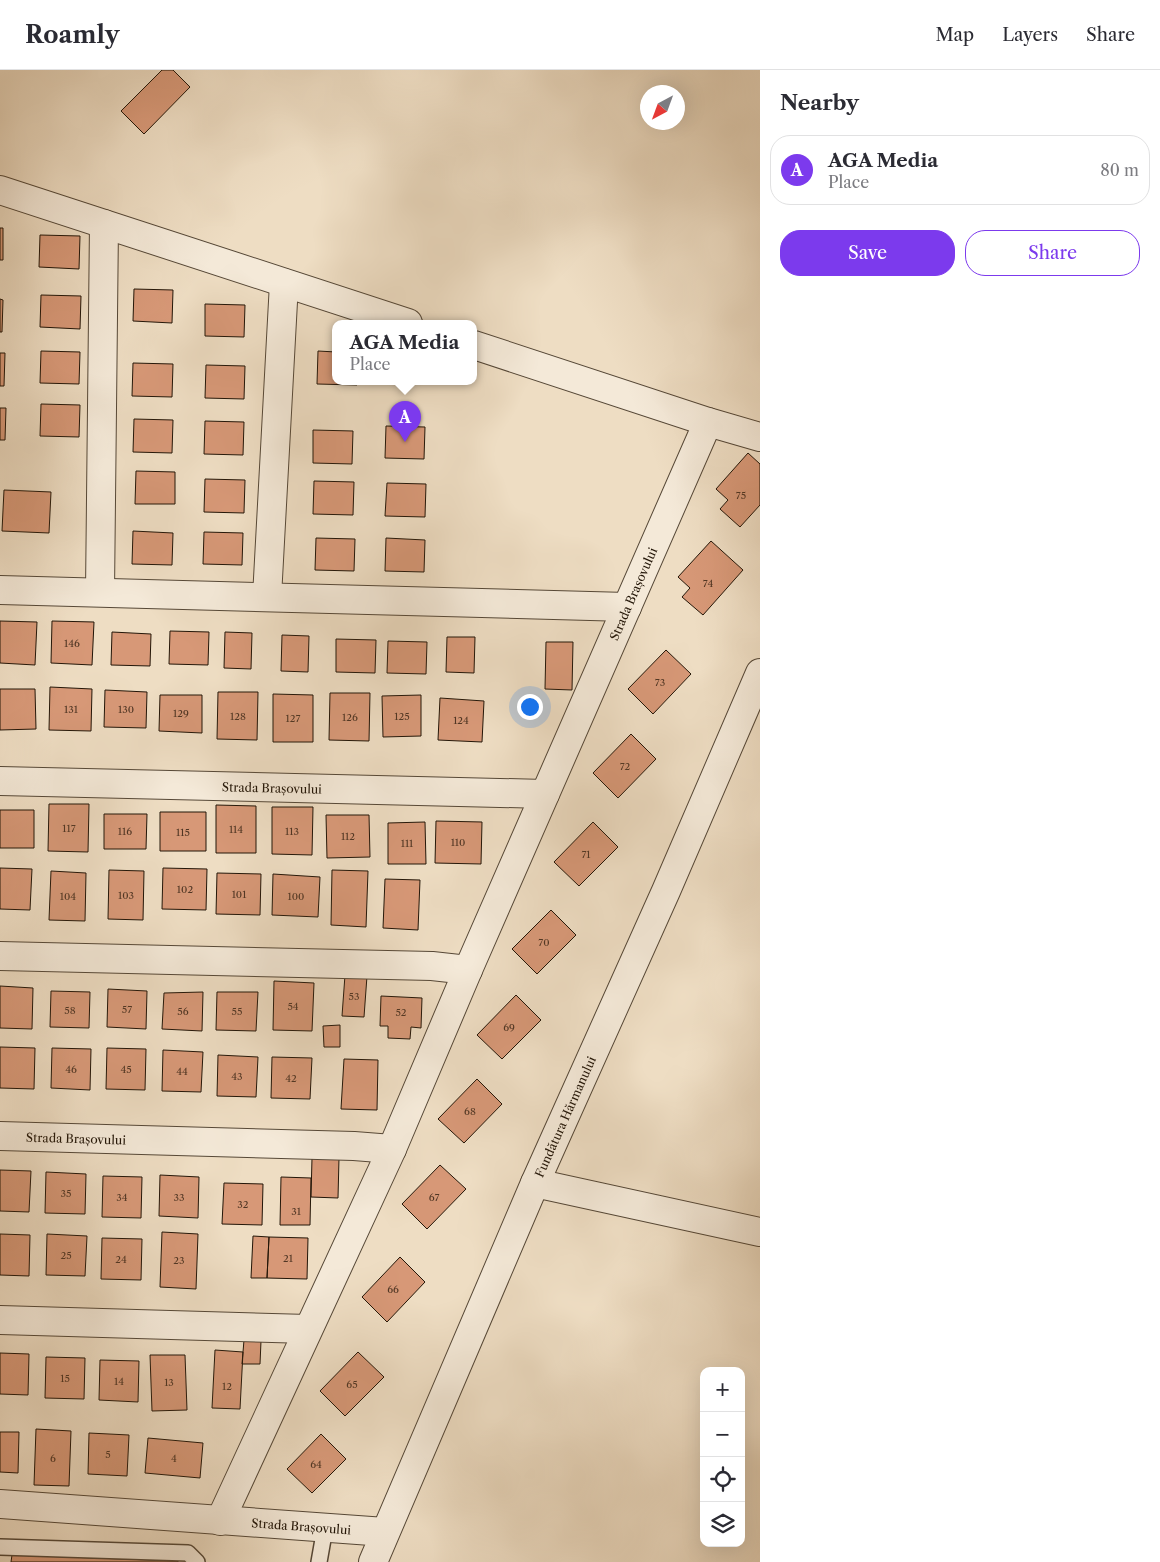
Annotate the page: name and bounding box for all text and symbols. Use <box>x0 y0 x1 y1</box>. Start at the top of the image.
text: Roamly <box>25 20 119 49</box>
text: Map <box>936 24 974 46</box>
text: Layers <box>1002 24 1058 46</box>
text: Share <box>1086 24 1135 46</box>
north arrow <box>640 85 685 130</box>
text: Nearby <box>780 90 859 115</box>
text: AGA Media <box>828 149 938 172</box>
text: A <box>791 160 803 180</box>
text: 80 m <box>1100 160 1139 180</box>
text: Place <box>828 172 869 192</box>
button: Save <box>780 230 955 276</box>
button: Share <box>965 230 1140 276</box>
popup <box>332 320 477 385</box>
text: AGA Media <box>349 331 460 354</box>
text: Place <box>349 354 391 374</box>
pin: A <box>389 401 421 442</box>
house number: 75 <box>736 489 746 502</box>
street label: Strada Brașovului <box>606 545 660 643</box>
house number: 74 <box>703 577 713 590</box>
house number: 146 <box>64 637 80 650</box>
house number: 73 <box>655 676 665 689</box>
your location <box>517 694 543 720</box>
house number: 131 <box>64 703 79 716</box>
house number: 130 <box>118 703 134 716</box>
house number: 129 <box>173 707 189 720</box>
house number: 128 <box>230 710 246 723</box>
house number: 125 <box>394 710 410 723</box>
house number: 126 <box>342 711 358 724</box>
house number: 127 <box>286 712 301 725</box>
house number: 124 <box>453 714 469 727</box>
house number: 72 <box>620 760 631 773</box>
street label: Strada Brașovului <box>222 779 322 796</box>
house number: 117 <box>62 822 76 835</box>
house number: 114 <box>229 823 243 836</box>
house number: 116 <box>118 825 132 838</box>
house number: 113 <box>285 825 299 838</box>
house number: 115 <box>176 826 190 839</box>
house number: 112 <box>341 830 355 843</box>
house number: 110 <box>451 836 465 849</box>
house number: 111 <box>401 837 414 850</box>
house number: 71 <box>581 848 591 861</box>
house number: 102 <box>177 883 193 896</box>
house number: 101 <box>232 888 247 901</box>
house number: 103 <box>118 889 134 902</box>
house number: 104 <box>60 890 76 903</box>
house number: 100 <box>288 890 304 903</box>
house number: 70 <box>538 936 550 949</box>
house number: 53 <box>349 990 359 1003</box>
house number: 54 <box>287 1000 299 1013</box>
house number: 57 <box>122 1003 132 1016</box>
house number: 58 <box>64 1004 76 1017</box>
house number: 56 <box>177 1005 189 1018</box>
house number: 55 <box>232 1005 242 1018</box>
house number: 52 <box>395 1006 407 1019</box>
house number: 69 <box>503 1021 515 1034</box>
street label: Fundătura Hărmanului <box>531 1053 599 1179</box>
house number: 46 <box>65 1063 77 1076</box>
house number: 45 <box>120 1063 132 1076</box>
house number: 44 <box>176 1065 188 1078</box>
house number: 43 <box>231 1070 243 1083</box>
house number: 42 <box>285 1072 297 1085</box>
house number: 68 <box>464 1105 476 1118</box>
street label: Strada Brașovului <box>26 1129 126 1147</box>
house number: 35 <box>61 1187 71 1200</box>
house number: 34 <box>116 1191 128 1204</box>
house number: 33 <box>173 1191 185 1204</box>
house number: 67 <box>429 1191 439 1204</box>
house number: 32 <box>237 1198 249 1211</box>
house number: 31 <box>291 1205 302 1218</box>
house number: 25 <box>60 1249 72 1262</box>
house number: 21 <box>283 1252 294 1265</box>
house number: 24 <box>115 1253 127 1266</box>
house number: 23 <box>173 1254 185 1267</box>
house number: 66 <box>387 1283 399 1296</box>
map controls <box>700 1367 745 1547</box>
button: + <box>700 1367 745 1412</box>
house number: 15 <box>60 1372 70 1385</box>
house number: 14 <box>114 1375 124 1388</box>
house number: 13 <box>164 1376 174 1389</box>
house number: 65 <box>346 1378 358 1391</box>
house number: 12 <box>222 1380 232 1393</box>
button: − <box>700 1412 745 1457</box>
house number: 5 <box>105 1448 111 1461</box>
house number: 6 <box>50 1452 56 1465</box>
house number: 4 <box>171 1452 177 1465</box>
button: locate <box>700 1457 745 1502</box>
house number: 64 <box>310 1458 322 1471</box>
button: layers <box>700 1502 745 1547</box>
street label: Strada Brașovului <box>251 1515 352 1537</box>

